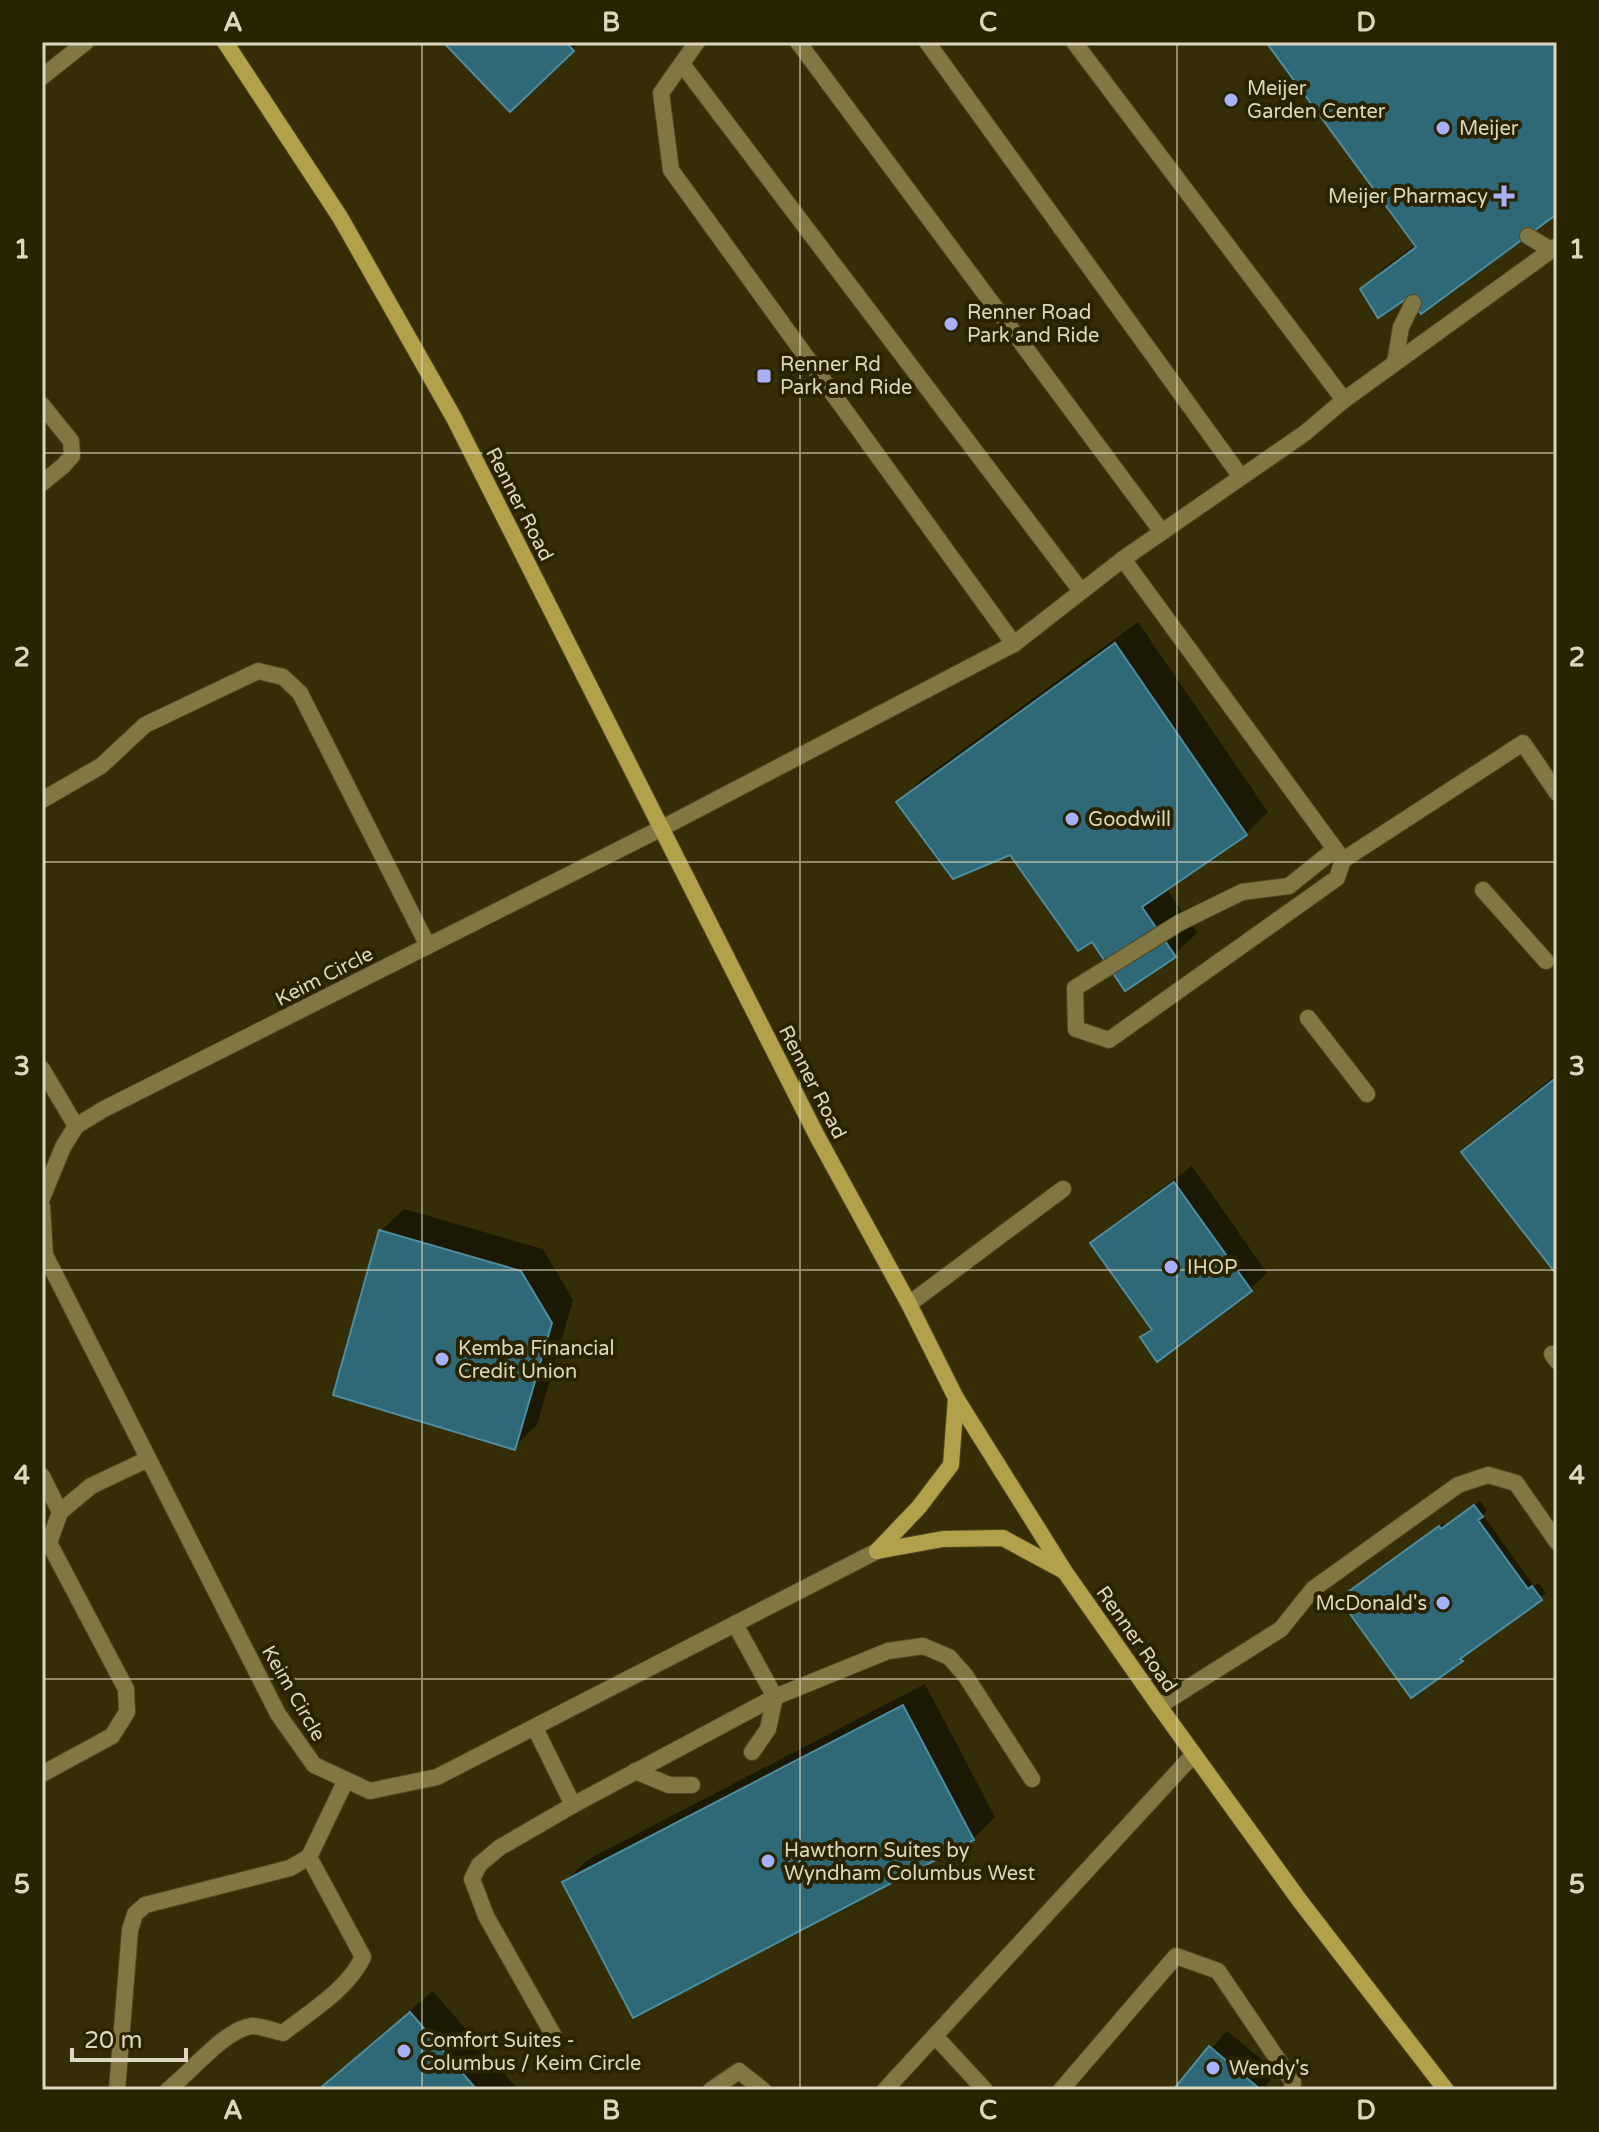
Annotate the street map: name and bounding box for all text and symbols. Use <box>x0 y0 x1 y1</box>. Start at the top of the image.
text: A <box>223 7 243 38</box>
text: B <box>602 7 620 38</box>
text: C <box>979 7 997 38</box>
text: D <box>1356 7 1376 38</box>
place label: Meijer Garden Center <box>1247 77 1386 124</box>
marker: Meijer Garden Center <box>1222 91 1240 109</box>
place label: Meijer <box>1459 117 1519 141</box>
marker: Meijer <box>1434 119 1452 137</box>
place label: Meijer Pharmacy <box>1328 185 1488 209</box>
marker: Meijer Pharmacy <box>1495 187 1513 205</box>
text: 1 <box>14 234 30 265</box>
text: 1 <box>1569 234 1585 265</box>
place label: Renner Road Park and Ride <box>967 301 1099 348</box>
marker: Renner Road Park and Ride <box>942 315 960 333</box>
place label: Renner Rd Park and Ride <box>780 353 912 400</box>
marker: Renner Rd Park and Ride <box>755 367 773 385</box>
street label: Renner Road <box>480 444 558 565</box>
text: 2 <box>14 642 30 673</box>
text: 2 <box>1569 642 1585 673</box>
place label: Goodwill <box>1088 808 1171 832</box>
marker: Goodwill <box>1063 810 1081 828</box>
street label: Keim Circle <box>272 942 377 1012</box>
street label: Renner Road <box>773 1022 851 1143</box>
text: 3 <box>14 1051 30 1082</box>
text: 3 <box>1569 1051 1585 1082</box>
place label: IHOP <box>1187 1256 1237 1280</box>
marker: IHOP <box>1162 1258 1180 1276</box>
place label: Kemba Financial Credit Union <box>458 1337 615 1384</box>
marker: Kemba Financial Credit Union <box>433 1350 451 1368</box>
text: 4 <box>14 1460 30 1491</box>
text: 4 <box>1569 1460 1585 1491</box>
street label: Renner Road <box>1091 1582 1182 1697</box>
place label: McDonald's <box>1315 1592 1427 1616</box>
marker: McDonald's <box>1434 1594 1452 1612</box>
street label: Keim Circle <box>256 1641 330 1746</box>
place label: Hawthorn Suites by Wyndham Columbus West <box>784 1839 1036 1886</box>
marker: Hawthorn Suites by Wyndham Columbus West <box>759 1852 777 1870</box>
text: 5 <box>14 1869 30 1900</box>
text: 5 <box>1569 1869 1585 1900</box>
scale bar <box>72 2012 186 2062</box>
text: 20 m <box>84 2026 142 2055</box>
place label: Comfort Suites - Columbus / Keim Circle <box>420 2029 641 2076</box>
marker: Comfort Suites - Columbus / Keim Circle <box>395 2042 413 2060</box>
place label: Wendy's <box>1229 2057 1309 2081</box>
marker: Wendy's <box>1204 2059 1222 2077</box>
text: A <box>223 2095 243 2126</box>
text: B <box>602 2095 620 2126</box>
text: C <box>979 2095 997 2126</box>
text: D <box>1356 2095 1376 2126</box>

